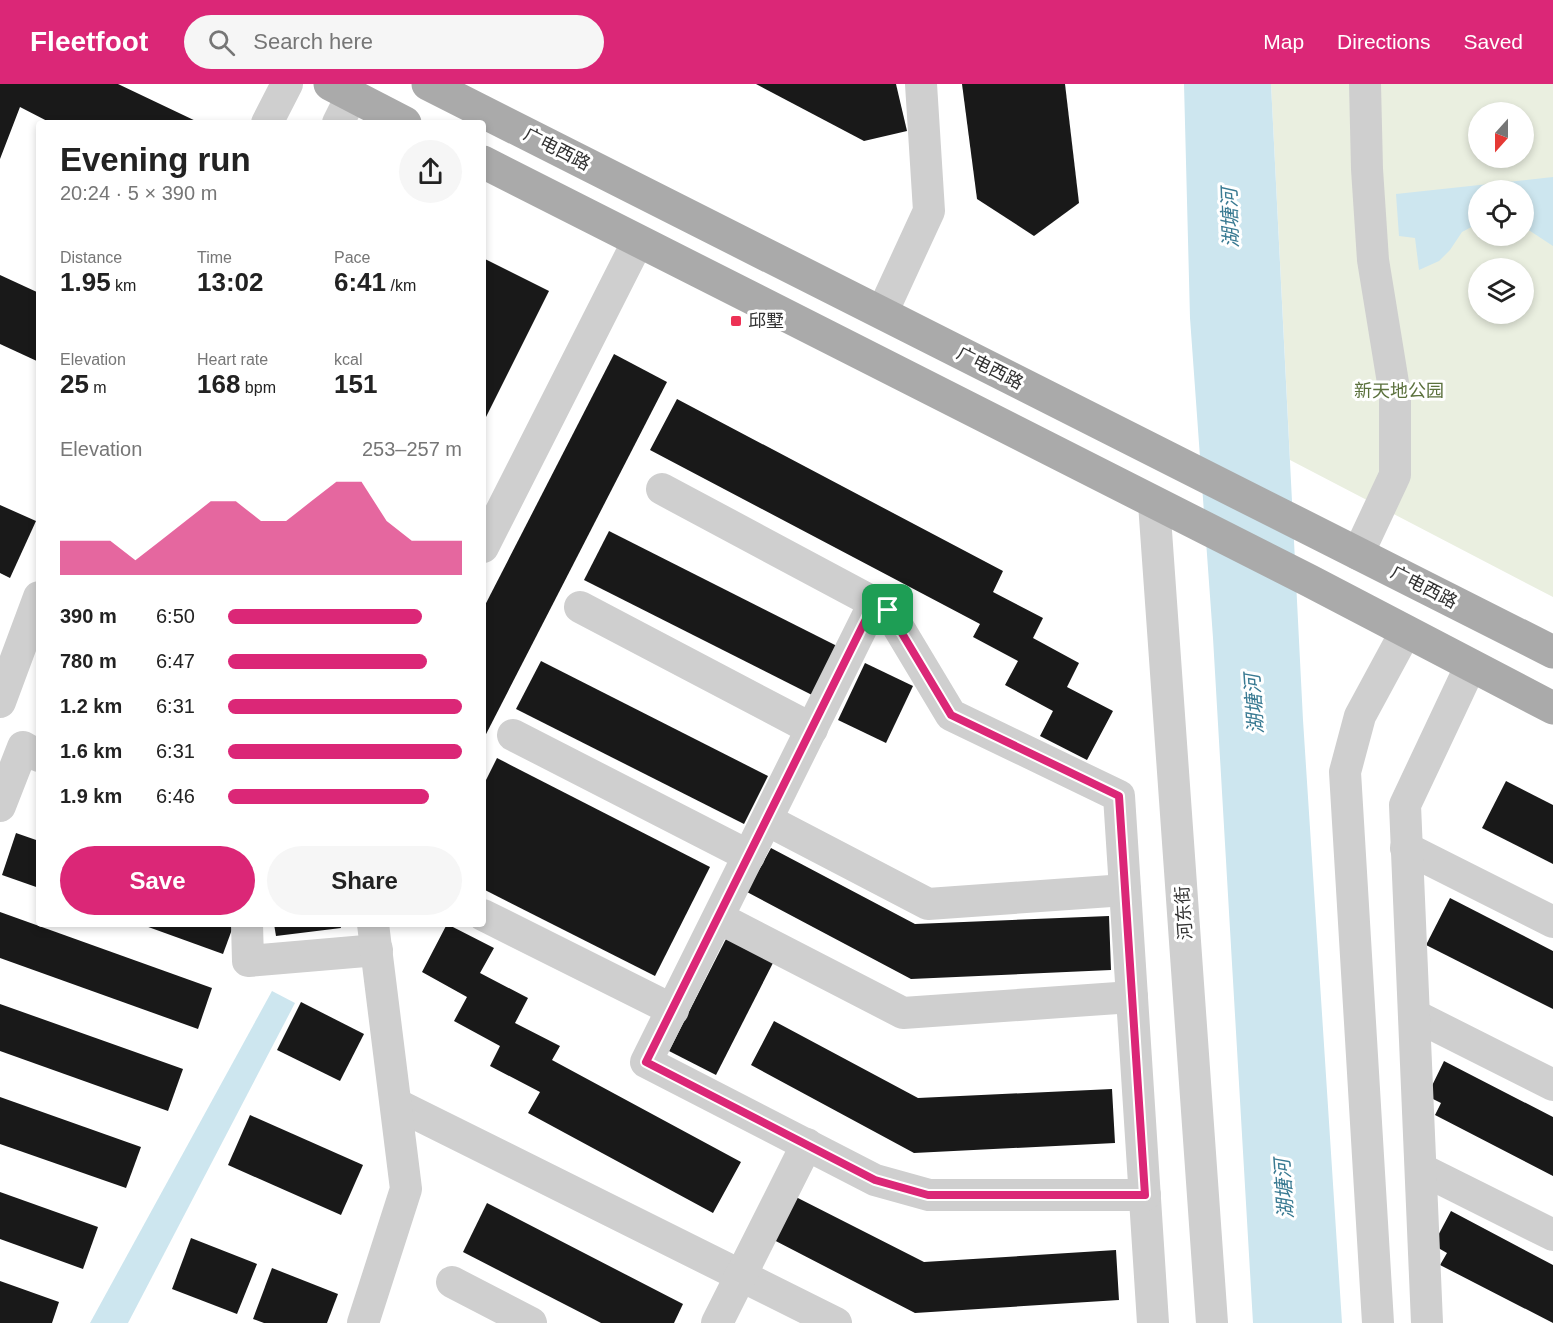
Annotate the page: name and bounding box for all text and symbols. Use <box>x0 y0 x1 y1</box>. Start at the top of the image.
search box <box>184 15 604 69</box>
text: Fleetfoot <box>30 26 148 57</box>
icon: search <box>205 26 238 59</box>
text: Search here <box>253 29 373 54</box>
text: Map <box>1263 30 1304 53</box>
text: Directions <box>1337 30 1430 53</box>
text: Saved <box>1463 30 1523 53</box>
north arrow <box>1468 102 1534 168</box>
map controls <box>1468 102 1534 324</box>
street label: 广电西路 <box>520 124 594 174</box>
button: share <box>399 140 462 203</box>
text: Evening run <box>60 141 251 178</box>
button: locate <box>1468 180 1534 246</box>
text: 20:24 · 5 × 390 m <box>60 182 217 204</box>
water label: 湖塘河 <box>1218 184 1242 248</box>
text: Distance <box>60 249 122 266</box>
text: Time <box>197 249 232 266</box>
text: Pace <box>334 249 370 266</box>
button: layers <box>1468 258 1534 324</box>
text: 1.95 <box>60 267 111 297</box>
text: 13:02 <box>197 267 264 297</box>
text: 6:41 <box>334 267 386 297</box>
text: km <box>111 277 136 294</box>
text: /km <box>386 277 416 294</box>
place label: 邱墅 <box>748 311 784 331</box>
marker: 邱墅 <box>729 314 743 328</box>
street label: 广电西路 <box>953 343 1027 393</box>
text: Elevation <box>60 351 126 368</box>
text: Heart rate <box>197 351 268 368</box>
text: kcal <box>334 351 362 368</box>
text: 25 <box>60 369 89 399</box>
text: 168 <box>197 369 240 399</box>
text: 151 <box>334 369 377 399</box>
text: m <box>89 379 107 396</box>
text: bpm <box>240 379 276 396</box>
park label: 新天地公园 <box>1354 381 1444 401</box>
text: Elevation <box>60 438 142 460</box>
text: 253–257 m <box>362 438 462 460</box>
street label: 广电西路 <box>1387 562 1461 612</box>
pin <box>862 584 913 635</box>
icon: arrive <box>871 593 904 626</box>
text: 390 m <box>60 605 117 627</box>
text: 6:50 <box>156 605 195 627</box>
text: 780 m <box>60 650 117 672</box>
text: 6:47 <box>156 650 195 672</box>
water label: 湖塘河 <box>1241 669 1267 735</box>
text: 1.2 km <box>60 695 122 717</box>
text: 6:31 <box>156 695 195 717</box>
text: 1.6 km <box>60 740 122 762</box>
text: 6:31 <box>156 740 195 762</box>
text: 1.9 km <box>60 785 122 807</box>
text: 6:46 <box>156 785 195 807</box>
button: Save <box>60 846 255 915</box>
button: Share <box>267 846 462 915</box>
street label: 河东街 <box>1172 885 1196 941</box>
water label: 湖塘河 <box>1271 1154 1297 1220</box>

